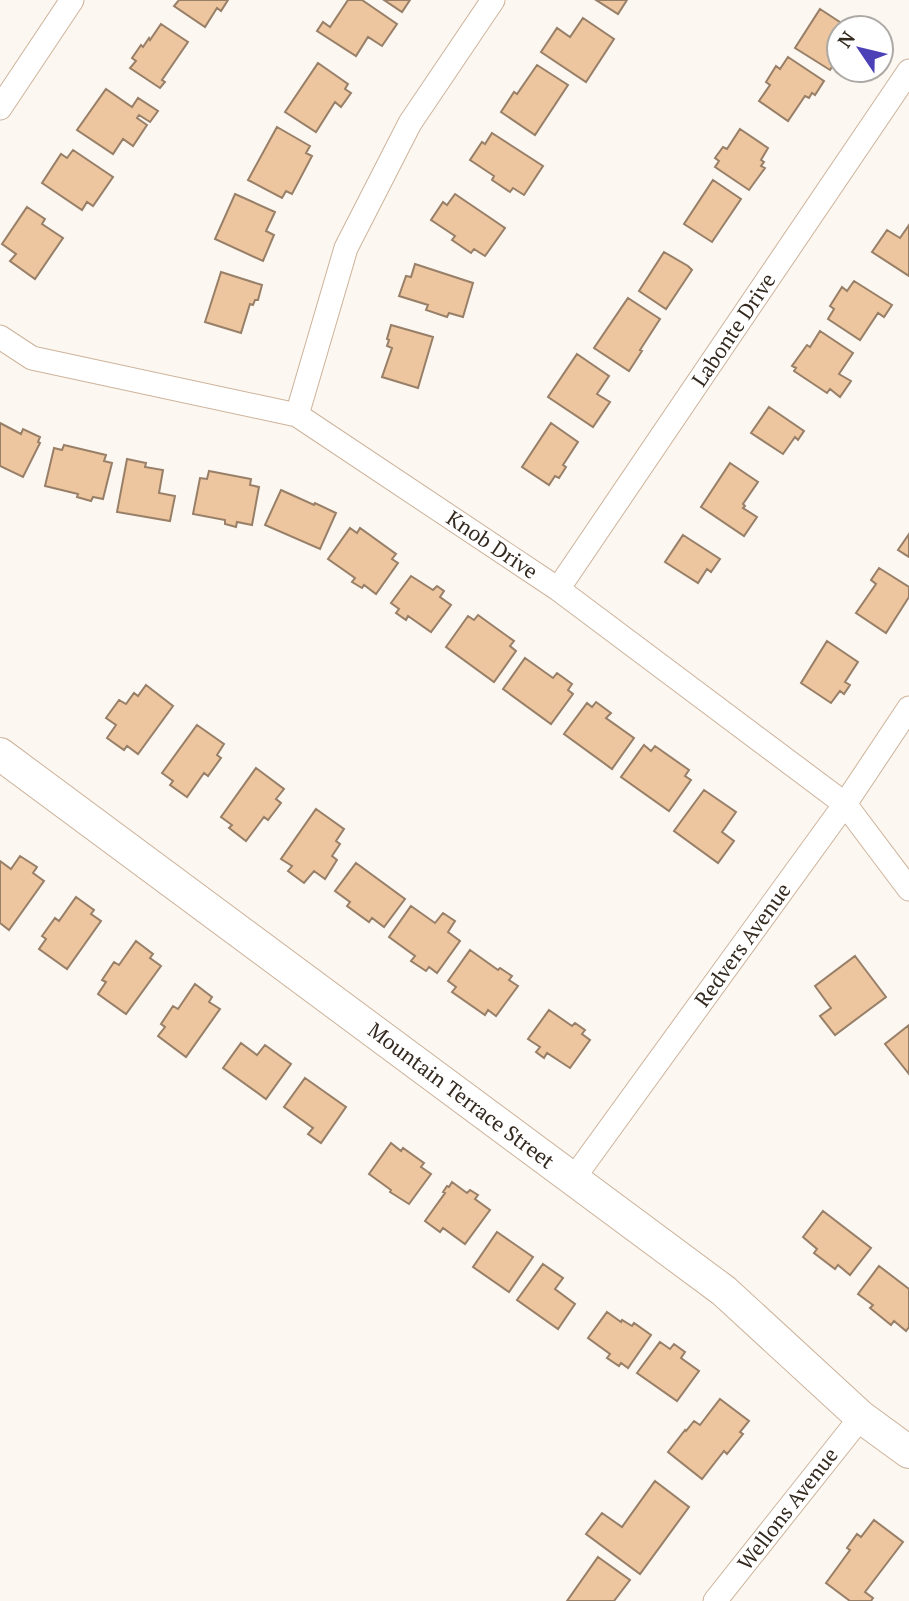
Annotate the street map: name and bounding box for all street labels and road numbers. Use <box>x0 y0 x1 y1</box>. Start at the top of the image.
street label: Labonte Drive <box>685 267 781 392</box>
street label: Knob Drive <box>441 503 544 585</box>
street label: Redvers Avenue <box>688 877 797 1012</box>
street label: Mountain Terrace Street <box>363 1016 561 1175</box>
street label: Wellons Avenue <box>731 1441 844 1575</box>

